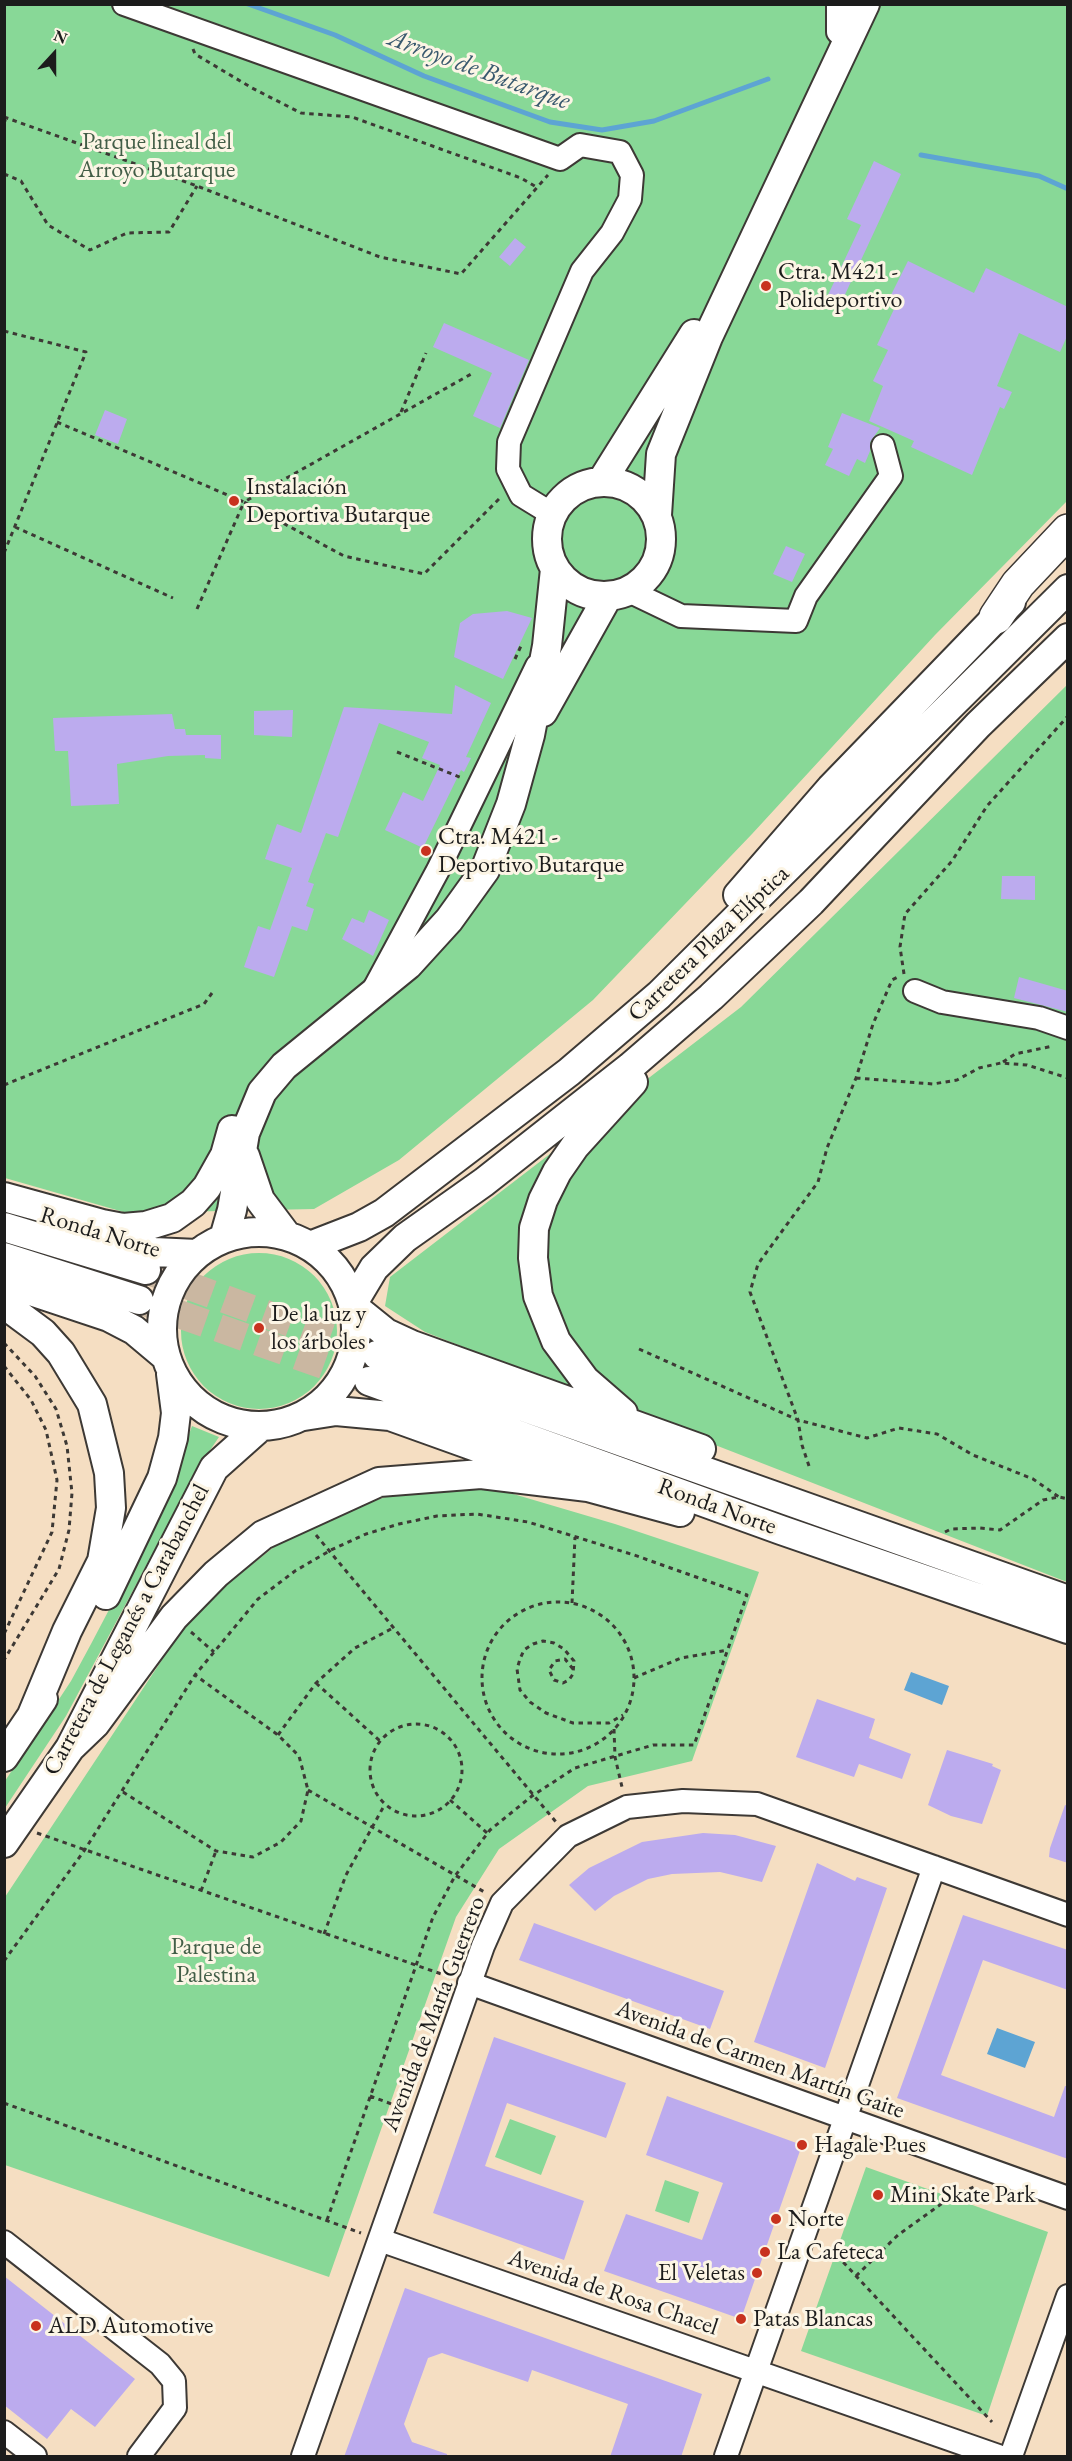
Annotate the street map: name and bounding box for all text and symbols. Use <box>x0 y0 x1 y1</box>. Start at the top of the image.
water label: Arroyo de Butarque <box>384 23 574 117</box>
north arrow <box>24 24 84 84</box>
text: N <box>51 25 70 49</box>
park label: Parque lineal del Arroyo Butarque <box>79 128 235 184</box>
place label: Ctra. M421 - Polideportivo <box>778 258 902 314</box>
marker: Ctra. M421 - Polideportivo <box>759 279 773 293</box>
place label: Instalación Deportiva Butarque <box>246 473 430 529</box>
marker: Instalación Deportiva Butarque <box>227 494 241 508</box>
place label: Ctra. M421 - Deportivo Butarque <box>438 823 624 879</box>
marker: Ctra. M421 - Deportivo Butarque <box>419 844 433 858</box>
street label: Carretera Plaza Elíptica <box>622 860 796 1028</box>
street label: Ronda Norte <box>37 1201 163 1265</box>
place label: De la luz y los árboles <box>271 1300 366 1356</box>
marker: De la luz y los árboles <box>252 1321 266 1335</box>
street label: Ronda Norte <box>654 1472 780 1542</box>
street label: Carretera de Leganés a Carabanchel <box>38 1480 216 1780</box>
street label: Avenida de María Guerrero <box>376 1892 492 2136</box>
park label: Parque de Palestina <box>171 1933 261 1989</box>
street label: Avenida de Carmen Martín Gaite <box>612 1994 908 2126</box>
place label: Hagale Pues <box>814 2131 926 2159</box>
marker: Hagale Pues <box>795 2138 809 2152</box>
place label: Mini Skate Park <box>890 2181 1035 2209</box>
marker: Mini Skate Park <box>871 2188 885 2202</box>
place label: Norte <box>788 2205 844 2233</box>
marker: Norte <box>769 2212 783 2226</box>
place label: La Cafeteca <box>777 2238 884 2266</box>
street label: Avenida de Rosa Chacel <box>504 2244 722 2342</box>
marker: La Cafeteca <box>758 2245 772 2259</box>
place label: El Veletas <box>658 2259 745 2287</box>
marker: El Veletas <box>750 2266 764 2280</box>
place label: Patas Blancas <box>753 2305 873 2333</box>
place label: ALD Automotive <box>48 2312 213 2340</box>
marker: Patas Blancas <box>734 2312 748 2326</box>
marker: ALD Automotive <box>29 2319 43 2333</box>

